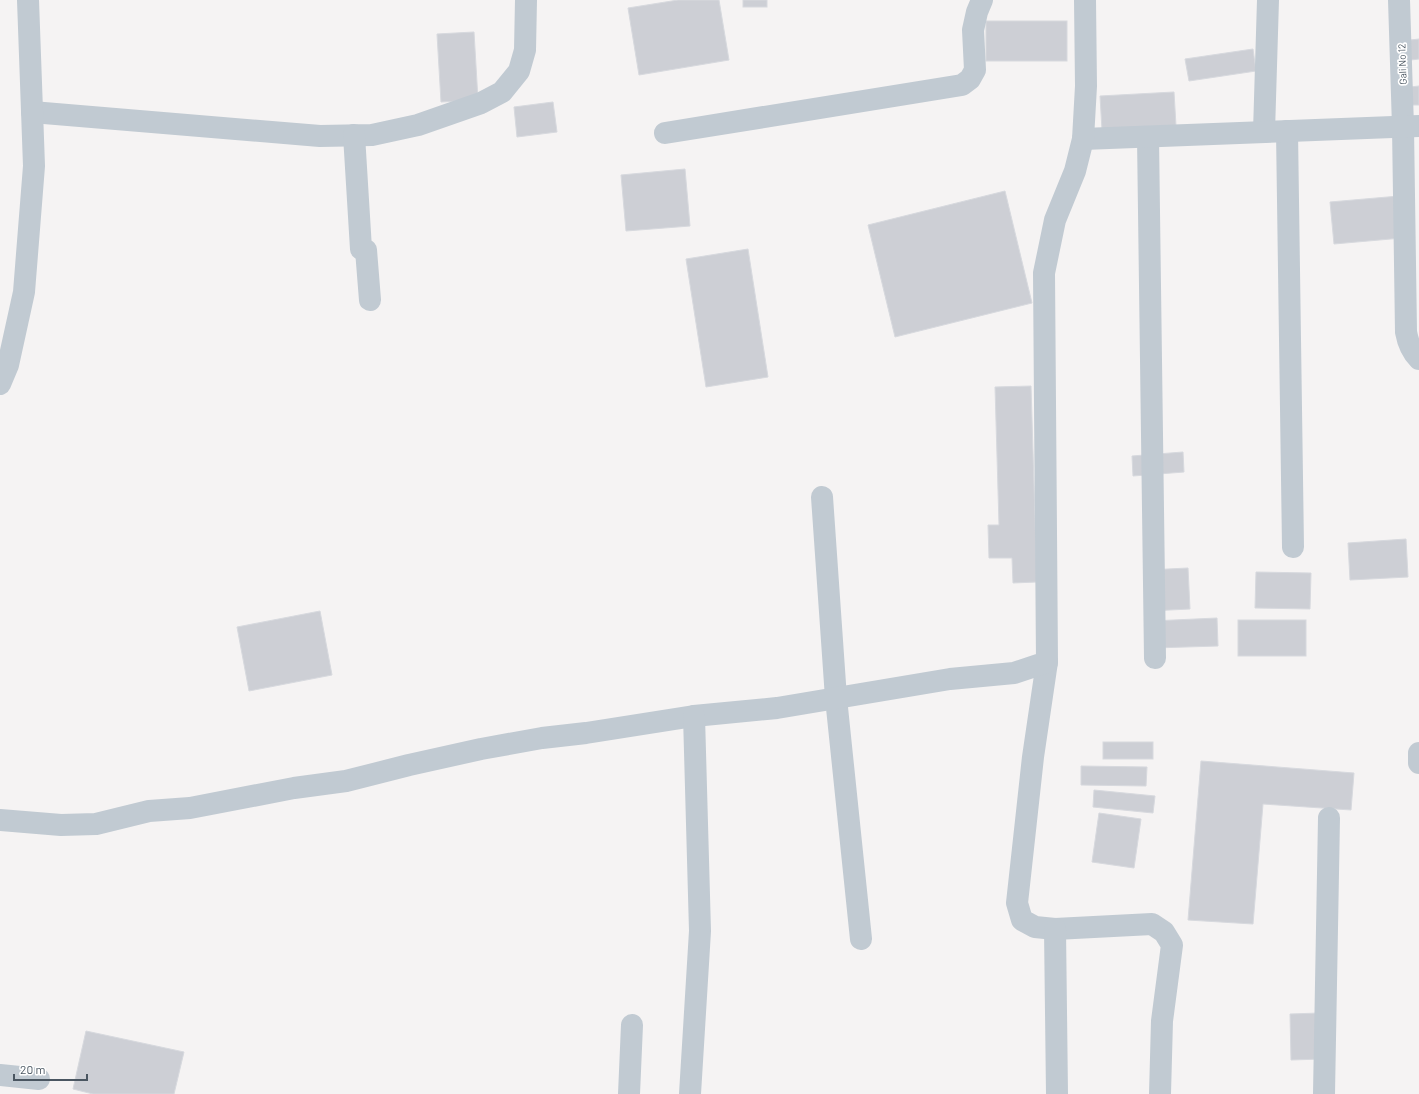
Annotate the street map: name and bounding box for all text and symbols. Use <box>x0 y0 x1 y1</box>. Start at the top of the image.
street label: Gali No 12 <box>1395 43 1409 85</box>
scale bar <box>14 1056 87 1082</box>
text: 20 m <box>20 1062 46 1076</box>

